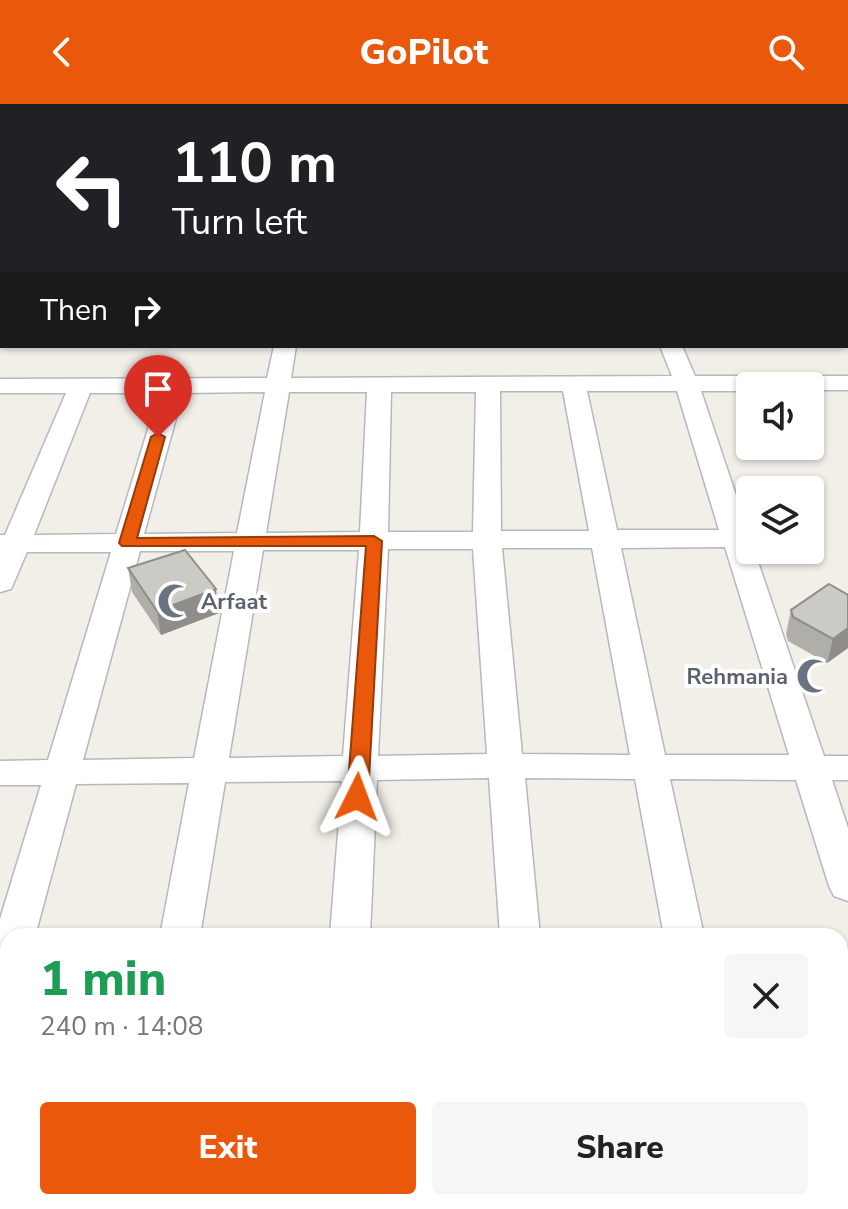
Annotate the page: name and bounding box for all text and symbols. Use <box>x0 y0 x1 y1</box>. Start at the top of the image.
text: GoPilot <box>360 28 488 77</box>
icon: back <box>40 30 84 74</box>
icon: search <box>764 30 808 74</box>
text: 110 m <box>172 125 337 202</box>
icon: left <box>40 136 144 240</box>
text: Turn left <box>172 198 307 247</box>
icon: right <box>124 288 168 332</box>
text: Then <box>40 290 108 331</box>
pin <box>124 355 192 437</box>
icon: arrive <box>136 367 180 411</box>
map controls <box>736 372 824 564</box>
button: sound <box>736 372 824 460</box>
button: layers <box>736 476 824 564</box>
mosque icon: Arfaat <box>156 582 194 620</box>
place label: Arfaat <box>201 587 268 617</box>
mosque icon: Rehmania <box>795 657 833 695</box>
place label: Rehmania <box>687 662 788 692</box>
position arrow <box>315 755 399 839</box>
text: 1 min <box>40 946 166 1012</box>
button: close <box>724 954 808 1038</box>
text: 240 m · 14:08 <box>40 1009 203 1044</box>
button: Exit <box>40 1102 416 1194</box>
button: Share <box>432 1102 808 1194</box>

